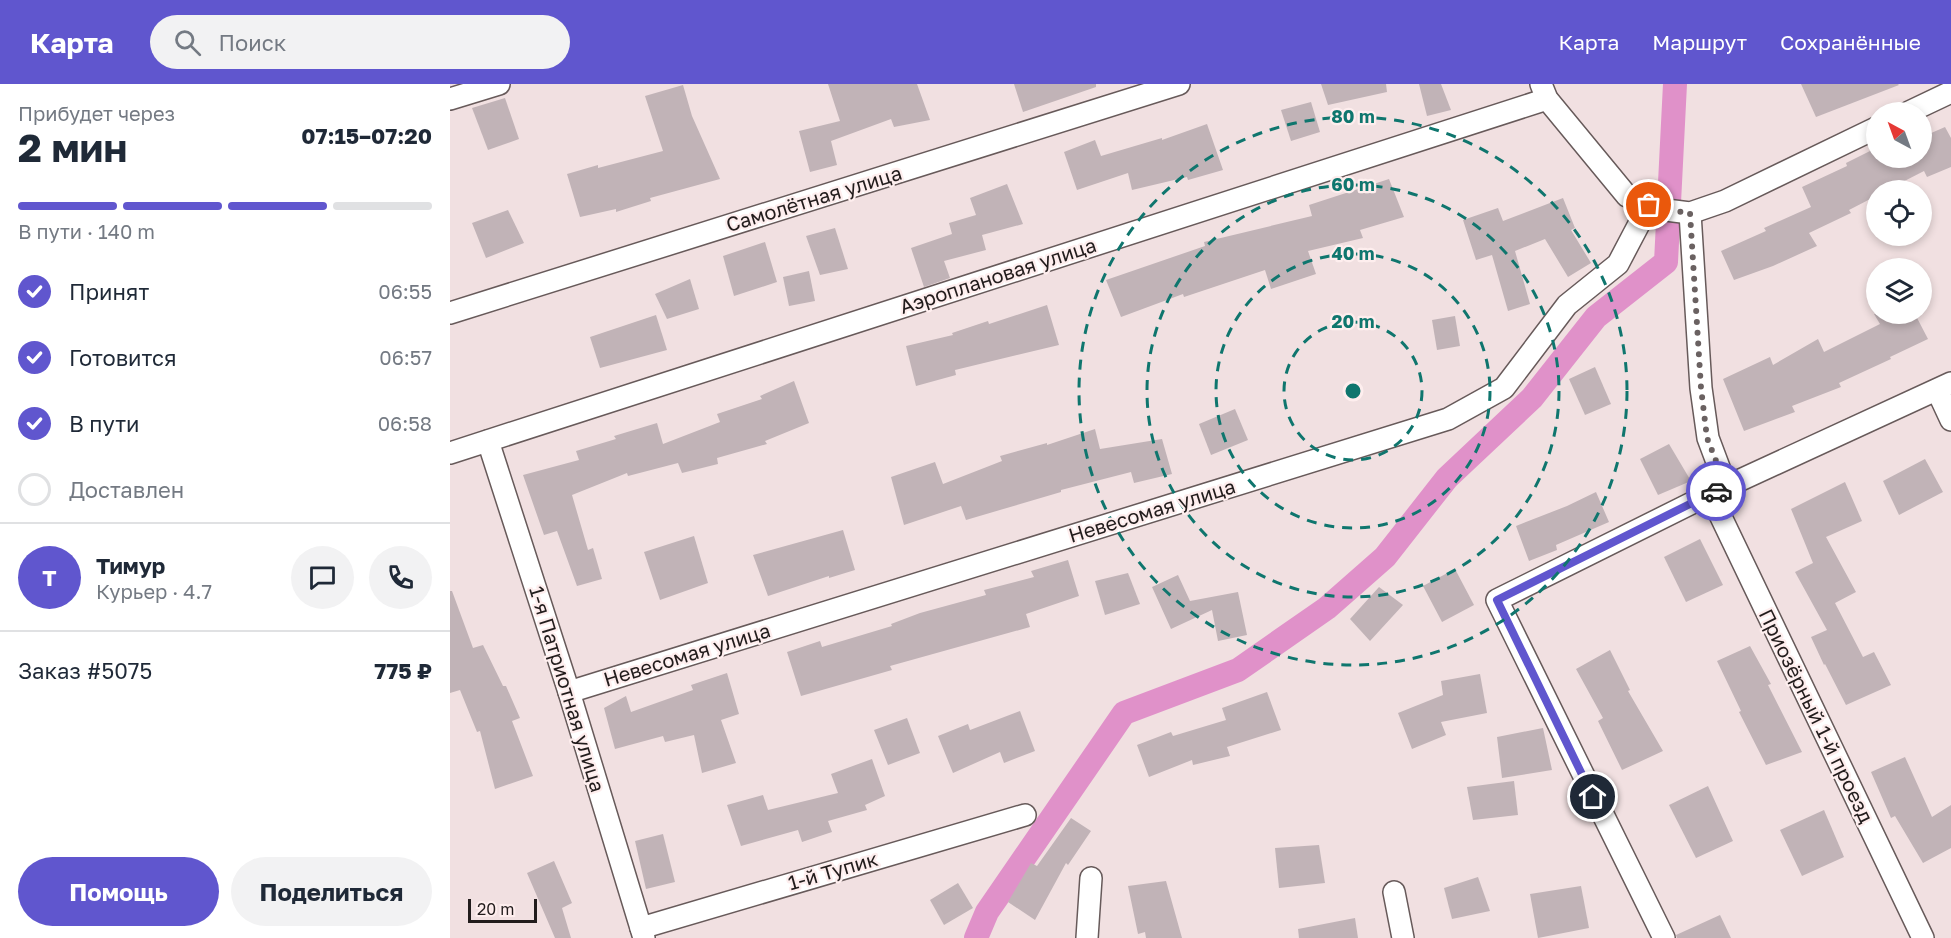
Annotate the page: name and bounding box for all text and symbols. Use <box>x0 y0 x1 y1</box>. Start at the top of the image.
search box <box>150 15 570 69</box>
text: Карта <box>30 26 114 59</box>
icon: search <box>171 26 204 59</box>
text: Поиск <box>219 29 286 56</box>
text: Карта <box>1558 29 1619 55</box>
text: Маршрут <box>1652 29 1747 55</box>
text: Сохранённые <box>1780 29 1921 55</box>
text: Прибудет через <box>18 101 175 125</box>
north arrow <box>1866 102 1932 168</box>
map controls <box>1866 102 1932 324</box>
text: 80 m <box>1331 105 1375 127</box>
text: 07:15–07:20 <box>301 122 432 149</box>
text: 2 мин <box>18 124 127 171</box>
street label: Самолётная улица <box>723 160 904 236</box>
text: 60 m <box>1331 173 1375 195</box>
pin <box>1623 179 1674 230</box>
button: locate <box>1866 180 1932 246</box>
icon: bag <box>1632 188 1665 221</box>
text: В пути · 140 m <box>18 219 155 243</box>
street label: Аэроплановая улица <box>896 232 1099 318</box>
text: 40 m <box>1331 242 1375 264</box>
button: layers <box>1866 258 1932 324</box>
icon: check <box>18 275 51 308</box>
text: Принят <box>69 278 149 305</box>
text: 06:55 <box>378 279 432 303</box>
text: 20 m <box>1332 310 1374 332</box>
icon: check <box>18 341 51 374</box>
text: Готовится <box>69 344 177 371</box>
text: 06:57 <box>379 345 432 369</box>
centre of rings <box>1343 381 1363 401</box>
icon: check <box>18 407 51 440</box>
text: В пути <box>69 410 139 437</box>
text: 06:58 <box>378 411 432 435</box>
courier <box>1686 461 1746 521</box>
street label: Невесомая улица <box>1065 473 1238 547</box>
icon: car <box>1700 475 1733 508</box>
text: Доставлен <box>69 476 184 503</box>
button: chat <box>291 546 354 609</box>
button: phone <box>369 546 432 609</box>
text: Тимур <box>96 552 165 579</box>
text: Т <box>42 564 57 591</box>
text: Курьер · 4.7 <box>96 579 212 603</box>
street label: 1-я Патриотная улица <box>525 583 611 795</box>
street label: Приозёрный 1-й проезд <box>1755 605 1879 826</box>
street label: Невесомая улица <box>600 617 773 691</box>
text: Заказ #5075 <box>18 657 152 684</box>
text: 775 ₽ <box>374 657 432 684</box>
pin <box>1567 771 1618 822</box>
icon: home <box>1576 780 1609 813</box>
street label: 1-й Тупик <box>785 846 880 894</box>
button: Помощь <box>18 857 219 926</box>
button: Поделиться <box>231 857 432 926</box>
scale bar <box>468 896 537 924</box>
text: 20 m <box>477 899 514 919</box>

